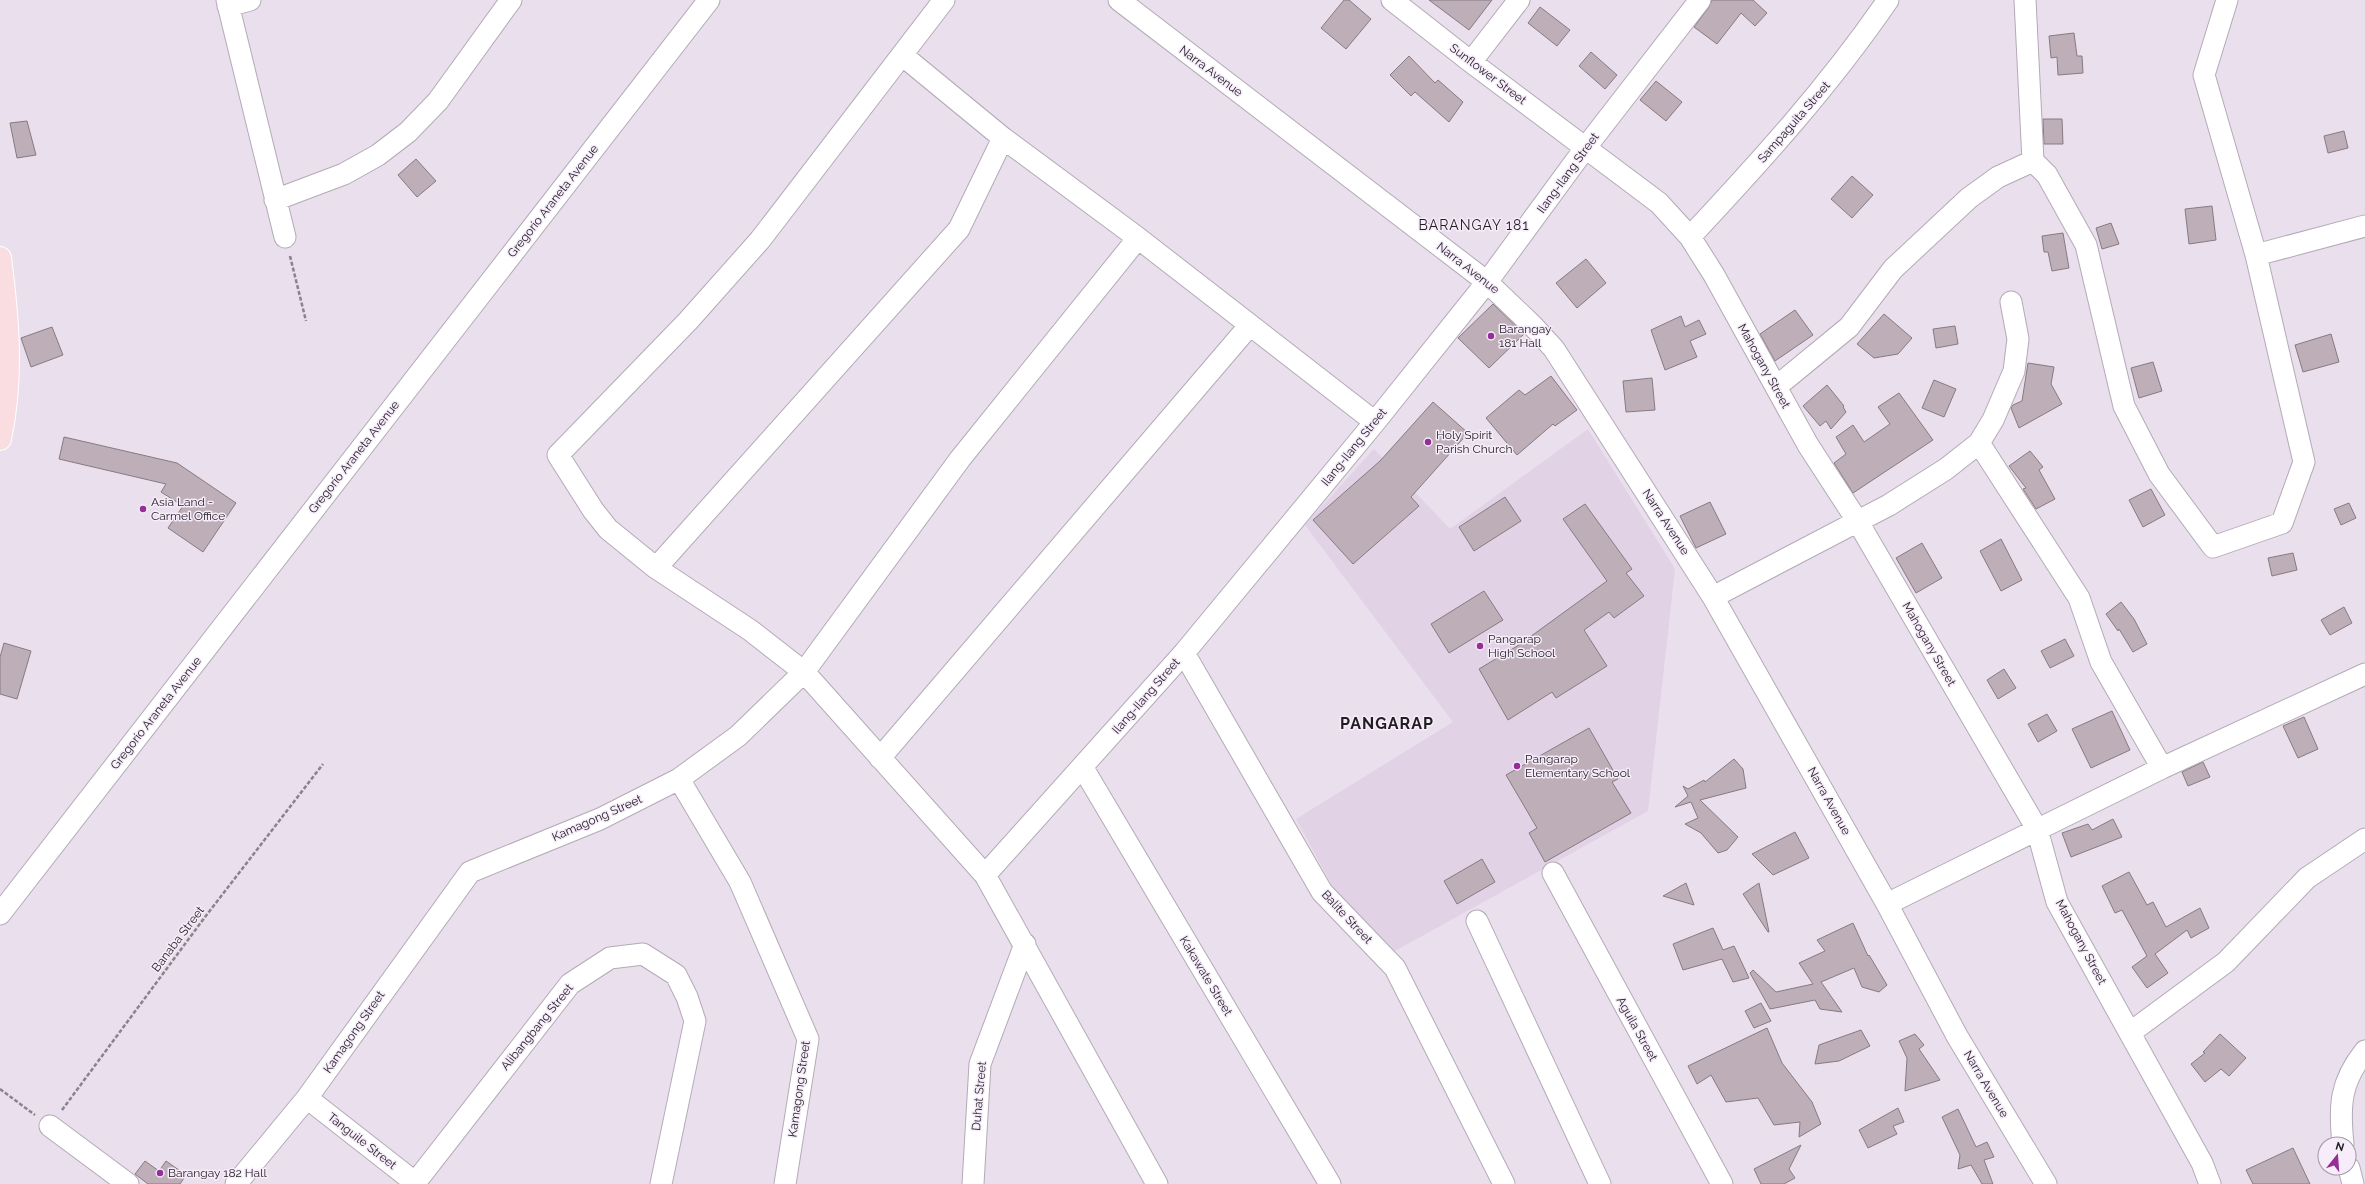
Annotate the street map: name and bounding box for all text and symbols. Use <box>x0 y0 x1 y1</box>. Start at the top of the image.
street label: Sunflower Street <box>1447 41 1529 107</box>
street label: Narra Avenue <box>1177 43 1245 99</box>
street label: Sampaguita Street <box>1755 79 1833 165</box>
street label: Ilang-Ilang Street <box>1534 130 1602 216</box>
street label: Gregorio Araneta Avenue <box>505 142 601 260</box>
district label: BARANGAY 181 <box>1419 217 1529 233</box>
street label: Narra Avenue <box>1434 239 1502 297</box>
street label: Mahogany Street <box>1735 321 1793 411</box>
place label: Barangay 181 Hall <box>1499 322 1552 350</box>
marker: Barangay 181 Hall <box>1486 331 1496 341</box>
street label: Gregorio Araneta Avenue <box>306 398 402 516</box>
street label: Ilang-Ilang Street <box>1318 405 1390 489</box>
place label: Holy Spirit Parish Church <box>1436 428 1513 456</box>
marker: Holy Spirit Parish Church <box>1423 437 1433 447</box>
street label: Narra Avenue <box>1640 487 1692 557</box>
place label: Asia Land - Carmel Office <box>151 495 225 523</box>
marker: Asia Land - Carmel Office <box>138 504 148 514</box>
street label: Mahogany Street <box>1899 600 1959 688</box>
place label: Pangarap High School <box>1488 632 1556 660</box>
marker: Pangarap High School <box>1475 641 1485 651</box>
street label: Gregorio Araneta Avenue <box>108 654 204 772</box>
street label: Ilang-Ilang Street <box>1109 655 1183 737</box>
district label: PANGARAP <box>1340 714 1434 733</box>
place label: Pangarap Elementary School <box>1525 752 1631 780</box>
marker: Pangarap Elementary School <box>1512 761 1522 771</box>
street label: Narra Avenue <box>1805 765 1853 837</box>
street label: Kamagong Street <box>550 792 644 844</box>
street label: Balite Street <box>1319 887 1375 947</box>
street label: Mahogany Street <box>2053 897 2109 987</box>
street label: Banaba Street <box>149 904 207 974</box>
street label: Kakawate Street <box>1177 934 1235 1018</box>
street label: Alibangbang Street <box>498 981 576 1073</box>
street label: Kamagong Street <box>320 988 388 1076</box>
street label: Aguila Street <box>1614 994 1660 1064</box>
street label: Kamagong Street <box>785 1040 813 1138</box>
street label: Narra Avenue <box>1961 1048 2011 1120</box>
street label: Duhat Street <box>969 1061 989 1131</box>
street label: Tanguile Street <box>325 1110 399 1172</box>
north arrow <box>2317 1136 2357 1176</box>
text: N <box>2334 1139 2346 1154</box>
place label: Barangay 182 Hall <box>168 1166 267 1180</box>
marker: Barangay 182 Hall <box>155 1168 165 1178</box>

